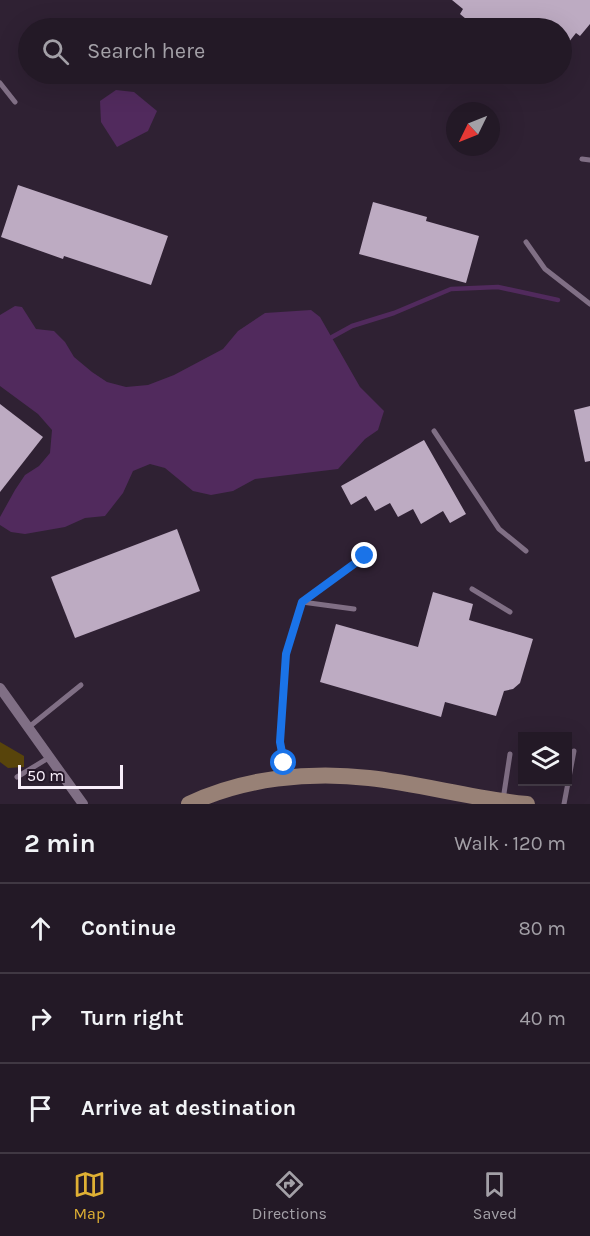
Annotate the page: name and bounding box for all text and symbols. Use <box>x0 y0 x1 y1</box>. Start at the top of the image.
search box <box>18 18 572 84</box>
icon: search <box>39 35 72 68</box>
text: Search here <box>87 38 205 64</box>
north arrow <box>446 102 500 156</box>
route end <box>351 542 377 568</box>
map controls <box>518 732 572 786</box>
button: layers <box>518 732 572 786</box>
route start <box>270 749 296 775</box>
scale bar <box>18 762 123 790</box>
text: 50 m <box>27 766 64 785</box>
text: 2 min <box>24 828 96 859</box>
text: Walk · 120 m <box>454 832 566 855</box>
icon: ahead <box>24 912 57 945</box>
text: Continue <box>81 915 176 941</box>
text: 80 m <box>518 917 566 940</box>
icon: right <box>24 1002 57 1035</box>
text: Turn right <box>81 1005 184 1031</box>
text: 40 m <box>520 1007 566 1030</box>
icon: arrive <box>24 1092 57 1125</box>
text: Arrive at destination <box>81 1095 296 1121</box>
tab: Map <box>73 1168 106 1223</box>
tab: Directions <box>252 1168 327 1223</box>
tab: Saved <box>473 1168 517 1223</box>

